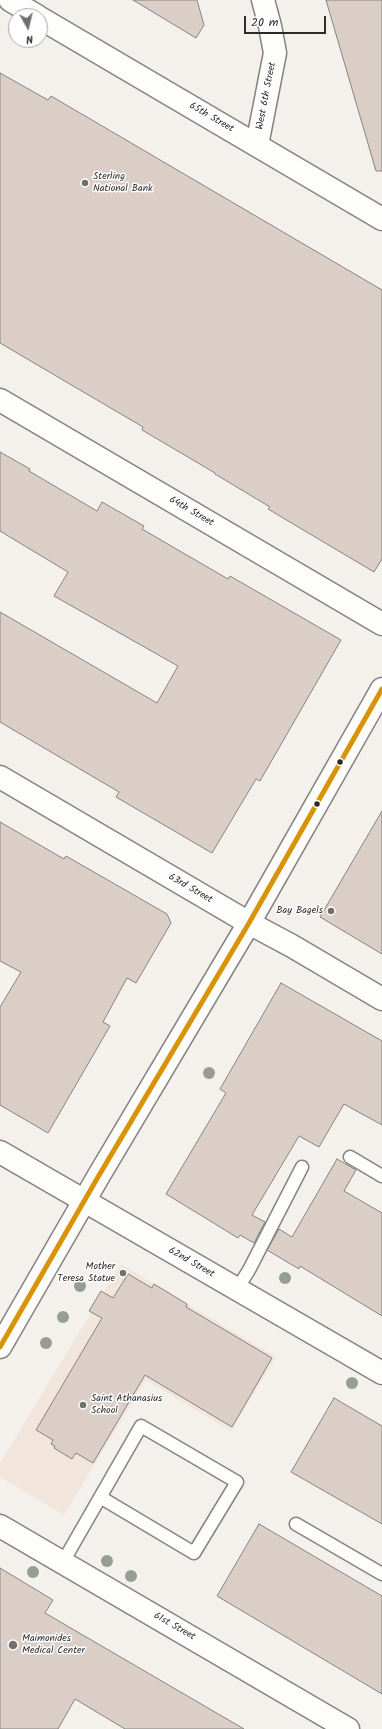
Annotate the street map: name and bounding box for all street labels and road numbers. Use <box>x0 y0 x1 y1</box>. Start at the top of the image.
street label: West 6th Street <box>255 61 279 131</box>
street label: 65th Street <box>187 100 235 136</box>
street label: 64th Street <box>166 494 216 530</box>
street label: 63rd Street <box>166 872 214 906</box>
street label: 62nd Street <box>166 1245 216 1281</box>
street label: 61st Street <box>151 1610 197 1644</box>

